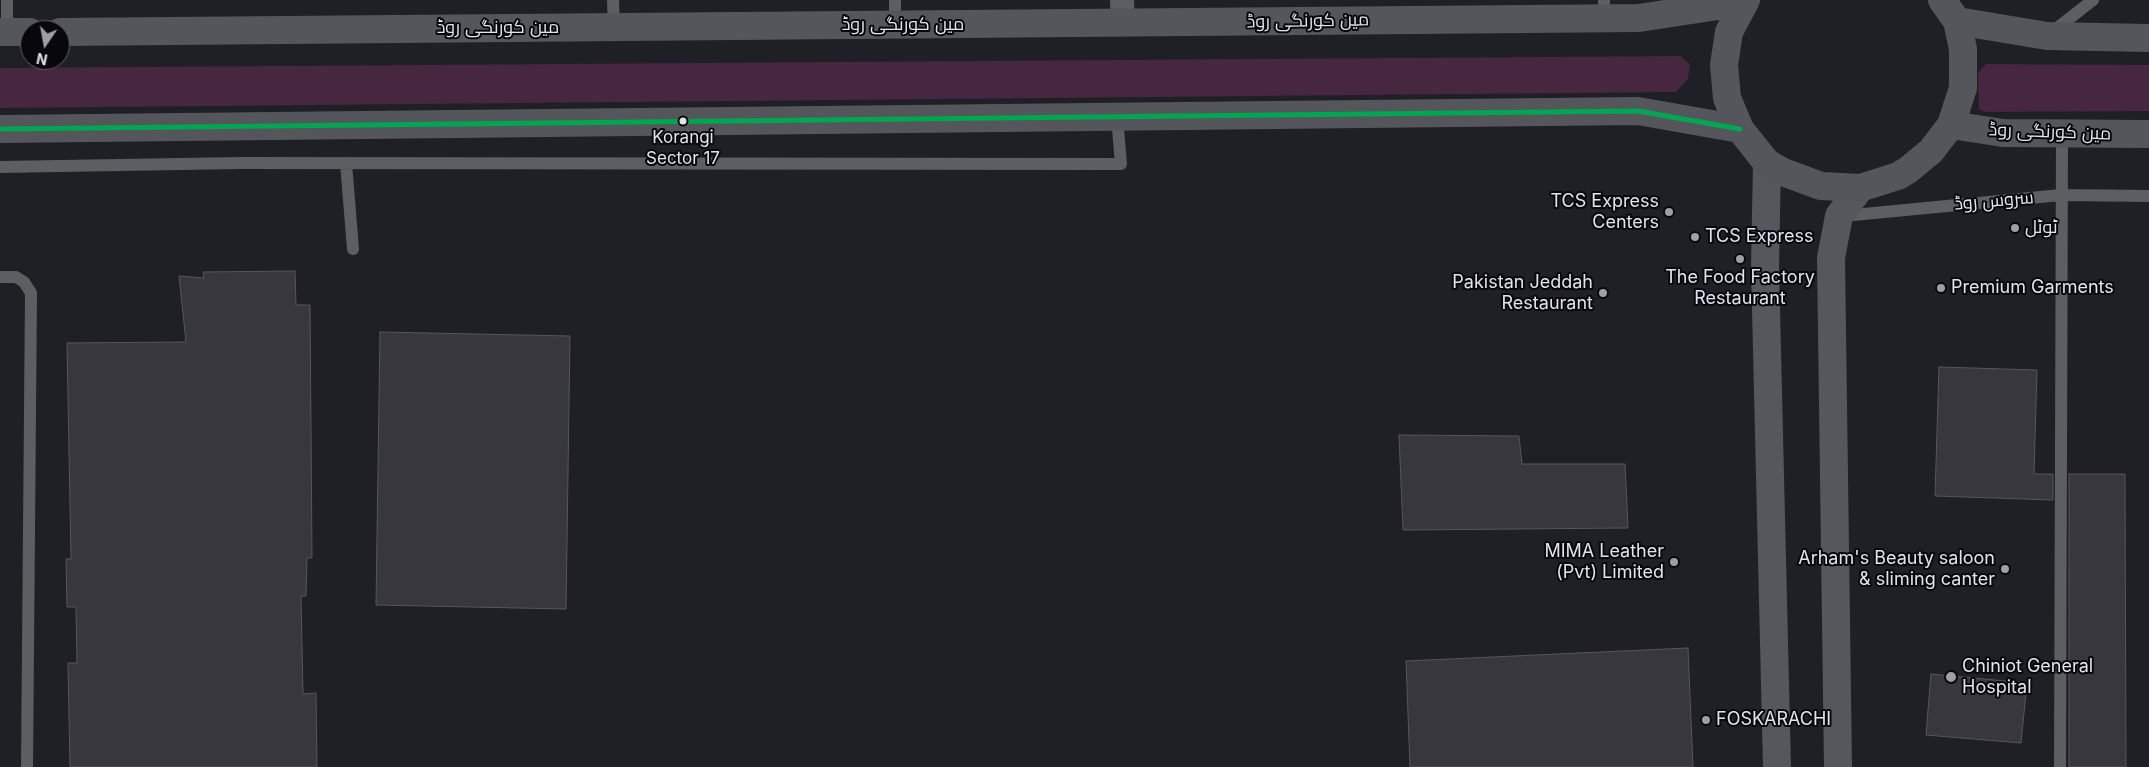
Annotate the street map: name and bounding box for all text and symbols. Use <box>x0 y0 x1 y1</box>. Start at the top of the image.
street label: مین کورنگی روڈ <box>1246 9 1370 33</box>
street label: مین کورنگی روڈ <box>842 14 964 36</box>
street label: مین کورنگی روڈ <box>437 17 559 39</box>
north arrow <box>20 20 70 70</box>
text: N <box>35 50 49 69</box>
marker: Korangi Sector 17 <box>678 116 688 126</box>
street label: مین کورنگی روڈ <box>1988 119 2112 145</box>
place label: Korangi Sector 17 <box>646 128 720 168</box>
street label: سروس روڈ <box>1953 187 2035 215</box>
place label: TCS Express Centers <box>1551 191 1659 233</box>
marker: TCS Express Centers <box>1663 206 1675 218</box>
place label: ٹوٹل <box>2025 217 2058 239</box>
marker: ٹوٹل <box>2009 222 2021 234</box>
place label: TCS Express <box>1705 226 1813 248</box>
marker: TCS Express <box>1689 231 1701 243</box>
marker: The Food Factory Restaurant <box>1734 253 1746 265</box>
place label: The Food Factory Restaurant <box>1665 267 1815 310</box>
place label: Pakistan Jeddah Restaurant <box>1452 272 1593 314</box>
place label: Premium Garments <box>1951 277 2114 299</box>
marker: Premium Garments <box>1935 282 1947 294</box>
marker: Pakistan Jeddah Restaurant <box>1597 287 1609 299</box>
place label: MIMA Leather (Pvt) Limited <box>1544 541 1664 584</box>
place label: Arham's Beauty saloon & sliming canter <box>1798 548 1995 590</box>
marker: MIMA Leather (Pvt) Limited <box>1668 556 1680 568</box>
marker: Arham's Beauty saloon & sliming canter <box>1999 563 2011 575</box>
place label: Chiniot General Hospital <box>1962 656 2093 699</box>
marker: Chiniot General Hospital <box>1944 670 1958 684</box>
place label: FOSKARACHI <box>1716 709 1831 731</box>
marker: FOSKARACHI <box>1700 714 1712 726</box>

